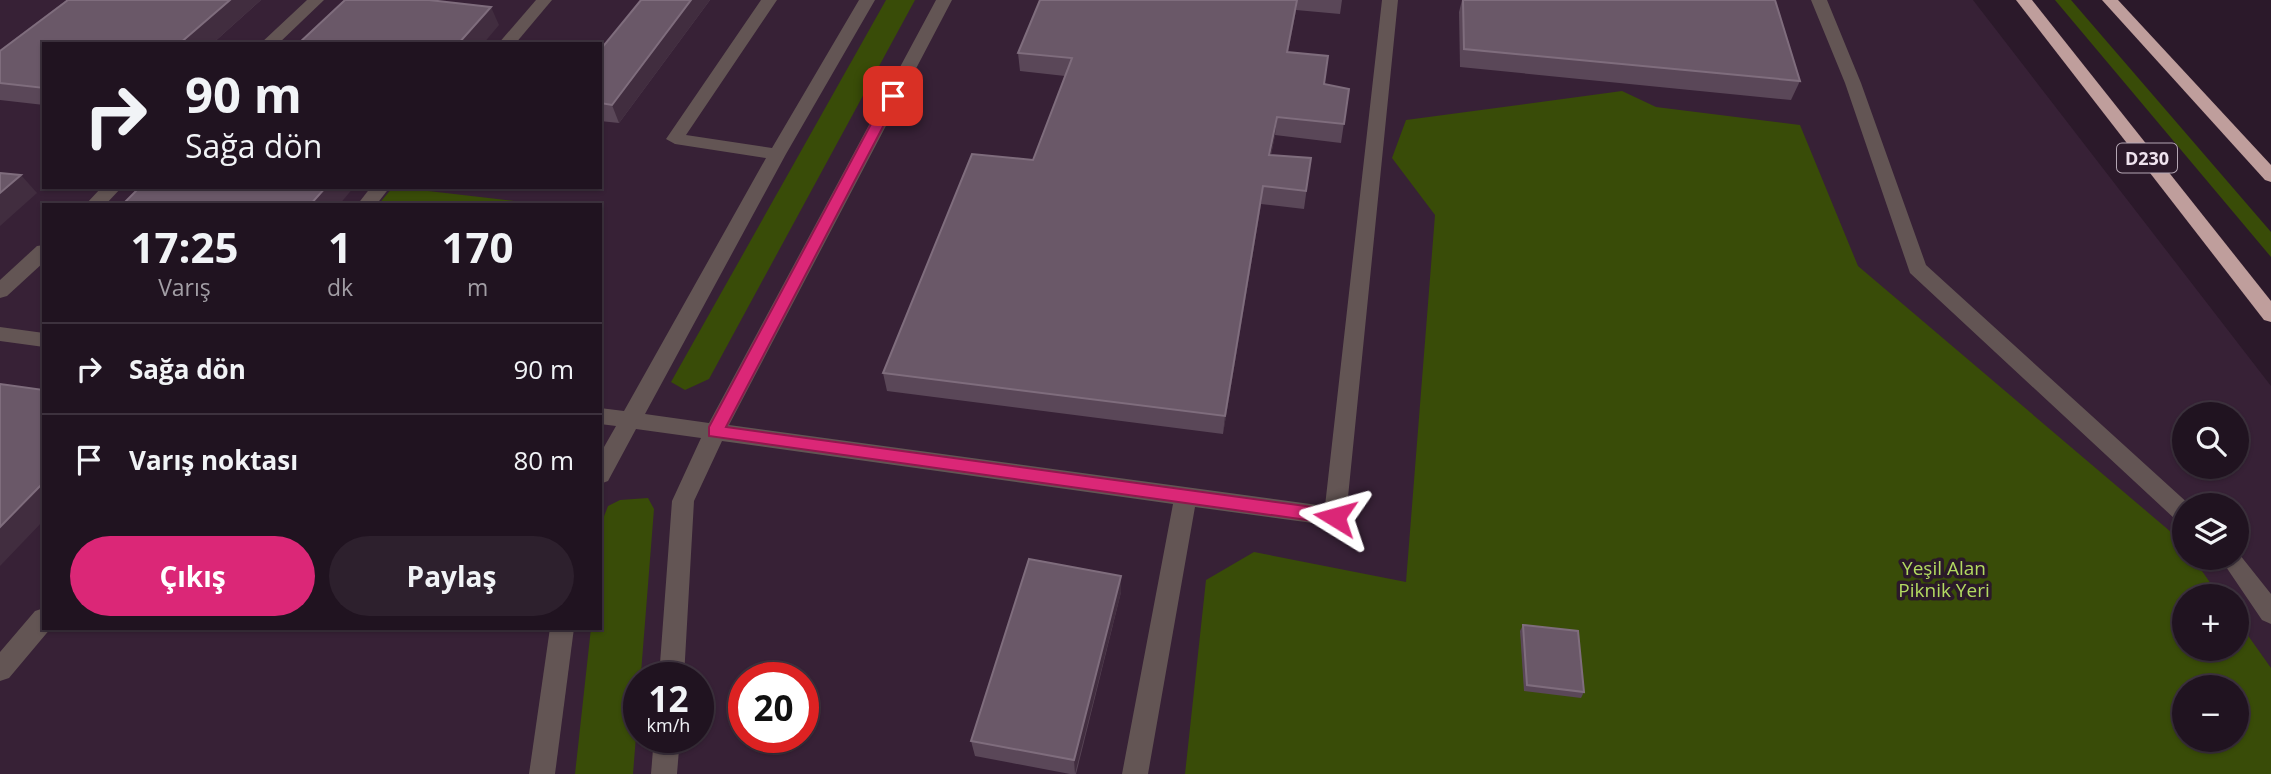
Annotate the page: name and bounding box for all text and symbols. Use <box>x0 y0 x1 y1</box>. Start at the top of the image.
text: 90 m <box>185 61 302 127</box>
pin <box>863 66 923 126</box>
icon: right <box>70 70 161 161</box>
icon: arrive <box>874 77 912 115</box>
text: Sağa dön <box>185 124 322 167</box>
road number: D230 <box>2117 144 2177 173</box>
text: 17:25 <box>130 218 238 275</box>
text: 1 <box>328 218 352 275</box>
text: 170 <box>442 218 514 275</box>
text: Varış <box>158 271 211 303</box>
text: dk <box>327 271 353 303</box>
text: m <box>467 271 488 303</box>
icon: right <box>70 350 108 388</box>
text: Sağa dön <box>129 351 246 387</box>
text: 90 m <box>513 351 574 387</box>
map controls <box>2172 402 2249 752</box>
button: search <box>2172 402 2249 479</box>
icon: arrive <box>70 441 108 479</box>
text: Varış noktası <box>129 442 298 478</box>
text: 80 m <box>513 442 574 478</box>
position arrow <box>1298 480 1372 554</box>
button: layers <box>2172 493 2249 570</box>
button: Çıkış <box>70 536 315 616</box>
button: Paylaş <box>329 536 574 616</box>
park label: Yeşil Alan Piknik Yeri <box>1898 555 1990 603</box>
button: + <box>2172 584 2249 661</box>
speed limit sign: 20 <box>728 662 819 753</box>
text: 12 <box>648 675 689 722</box>
button: − <box>2172 675 2249 752</box>
text: km/h <box>647 713 690 737</box>

